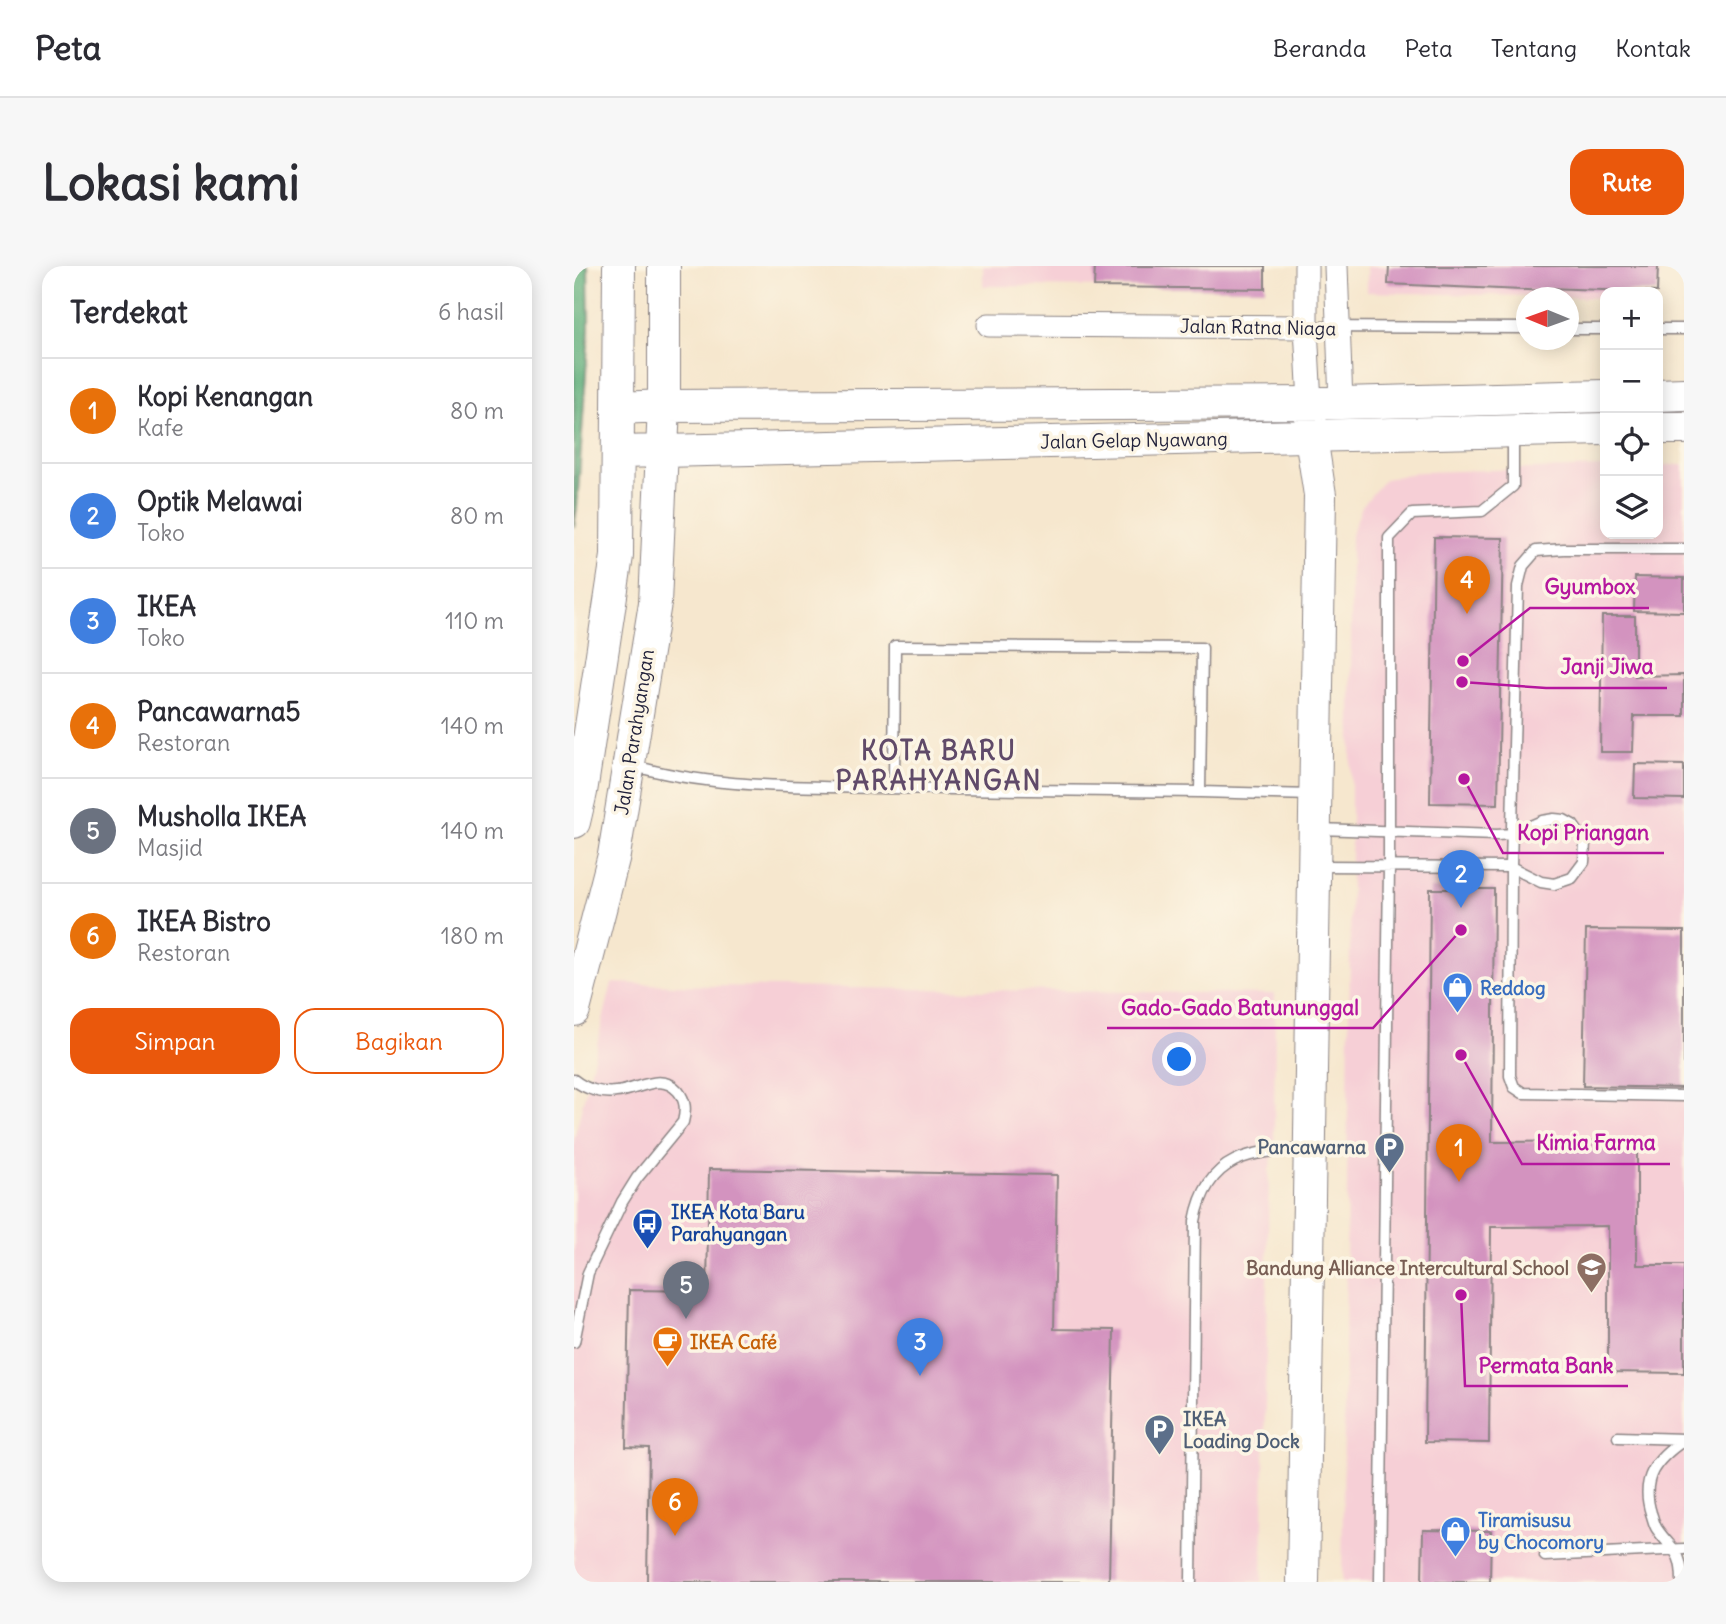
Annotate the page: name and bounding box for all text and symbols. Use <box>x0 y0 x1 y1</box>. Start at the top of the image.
text: Peta <box>35 27 101 69</box>
text: Beranda <box>1273 33 1366 63</box>
text: Peta <box>1404 33 1453 63</box>
text: Tentang <box>1491 33 1577 63</box>
text: Kontak <box>1615 33 1691 63</box>
button: Rute <box>1570 149 1684 215</box>
text: Lokasi kami <box>42 152 300 213</box>
north arrow <box>1516 287 1579 350</box>
map controls <box>1600 287 1663 539</box>
button: + <box>1600 287 1663 350</box>
text: Terdekat <box>70 293 188 331</box>
text: 6 hasil <box>438 297 504 326</box>
street label: Jalan Ratna Niaga <box>1180 314 1336 340</box>
button: − <box>1600 350 1663 413</box>
text: Kopi Kenangan <box>137 380 313 413</box>
text: 1 <box>88 396 98 425</box>
text: 80 m <box>450 396 504 425</box>
text: Kafe <box>137 413 184 442</box>
button: locate <box>1600 413 1663 476</box>
street label: Jalan Gelap Nyawang <box>1040 426 1228 454</box>
button: layers <box>1600 476 1663 539</box>
text: Optik Melawai <box>137 485 303 518</box>
text: 2 <box>87 501 99 530</box>
text: 80 m <box>450 501 504 530</box>
text: Toko <box>137 518 185 547</box>
pin: 4 <box>1444 556 1490 614</box>
callout: Gyumbox <box>1530 566 1649 608</box>
text: Gyumbox <box>1544 573 1636 600</box>
text: IKEA <box>137 590 196 623</box>
text: 3 <box>86 606 100 635</box>
text: 110 m <box>445 606 504 635</box>
text: Toko <box>137 623 185 652</box>
callout: Janji Jiwa <box>1546 646 1667 688</box>
street label: Jalan Parahyangan <box>609 648 659 816</box>
text: Janji Jiwa <box>1560 653 1654 680</box>
text: Pancawarna5 <box>137 695 301 728</box>
text: 4 <box>86 711 100 740</box>
text: 140 m <box>441 711 504 740</box>
text: Restoran <box>137 728 230 757</box>
district label: KOTA BARU PARAHYANGAN <box>836 734 1042 797</box>
text: Musholla IKEA <box>137 800 306 833</box>
callout: Kopi Priangan <box>1503 811 1664 853</box>
text: 5 <box>86 816 100 845</box>
text: 140 m <box>441 816 504 845</box>
text: Kopi Priangan <box>1517 819 1649 846</box>
text: Masjid <box>137 833 203 862</box>
pin: 2 <box>1438 850 1484 908</box>
text: IKEA Bistro <box>137 905 271 938</box>
text: 6 <box>86 921 100 950</box>
text: 180 m <box>441 921 504 950</box>
text: Restoran <box>137 938 230 967</box>
shop icon: Reddog <box>1440 971 1474 1015</box>
place label: Reddog <box>1480 976 1546 1000</box>
callout: Gado-Gado Batununggal <box>1107 986 1373 1028</box>
text: Gado-Gado Batununggal <box>1121 994 1359 1021</box>
button: Simpan <box>70 1008 280 1074</box>
button: Bagikan <box>294 1008 504 1074</box>
your location <box>1162 1042 1196 1076</box>
callout: Kimia Farma <box>1522 1122 1670 1164</box>
pin: 1 <box>1436 1124 1482 1182</box>
text: Kimia Farma <box>1536 1129 1656 1156</box>
parking icon: Pancawarna <box>1372 1130 1406 1174</box>
place label: Pancawarna <box>1257 1135 1366 1159</box>
place label: IKEA Kota Baru Parahyangan <box>671 1200 805 1246</box>
bus stop icon: IKEA Kota Baru Parahyangan <box>631 1206 665 1250</box>
school or university icon: Bandung Alliance Intercultural School <box>1575 1251 1609 1295</box>
place label: Bandung Alliance Intercultural School <box>1246 1256 1569 1280</box>
pin: 5 <box>663 1261 709 1319</box>
pin: 3 <box>897 1318 943 1376</box>
cafe icon: IKEA Café <box>650 1325 684 1369</box>
place label: IKEA Café <box>690 1330 777 1354</box>
callout: Permata Bank <box>1465 1344 1628 1386</box>
text: Permata Bank <box>1479 1352 1614 1379</box>
place label: IKEA Loading Dock <box>1183 1407 1300 1453</box>
parking icon: IKEA Loading Dock <box>1143 1413 1177 1457</box>
pin: 6 <box>652 1478 698 1536</box>
place label: Tiramisusu by Chocomory <box>1478 1508 1604 1554</box>
shop icon: Tiramisusu by Chocomory <box>1438 1514 1472 1558</box>

